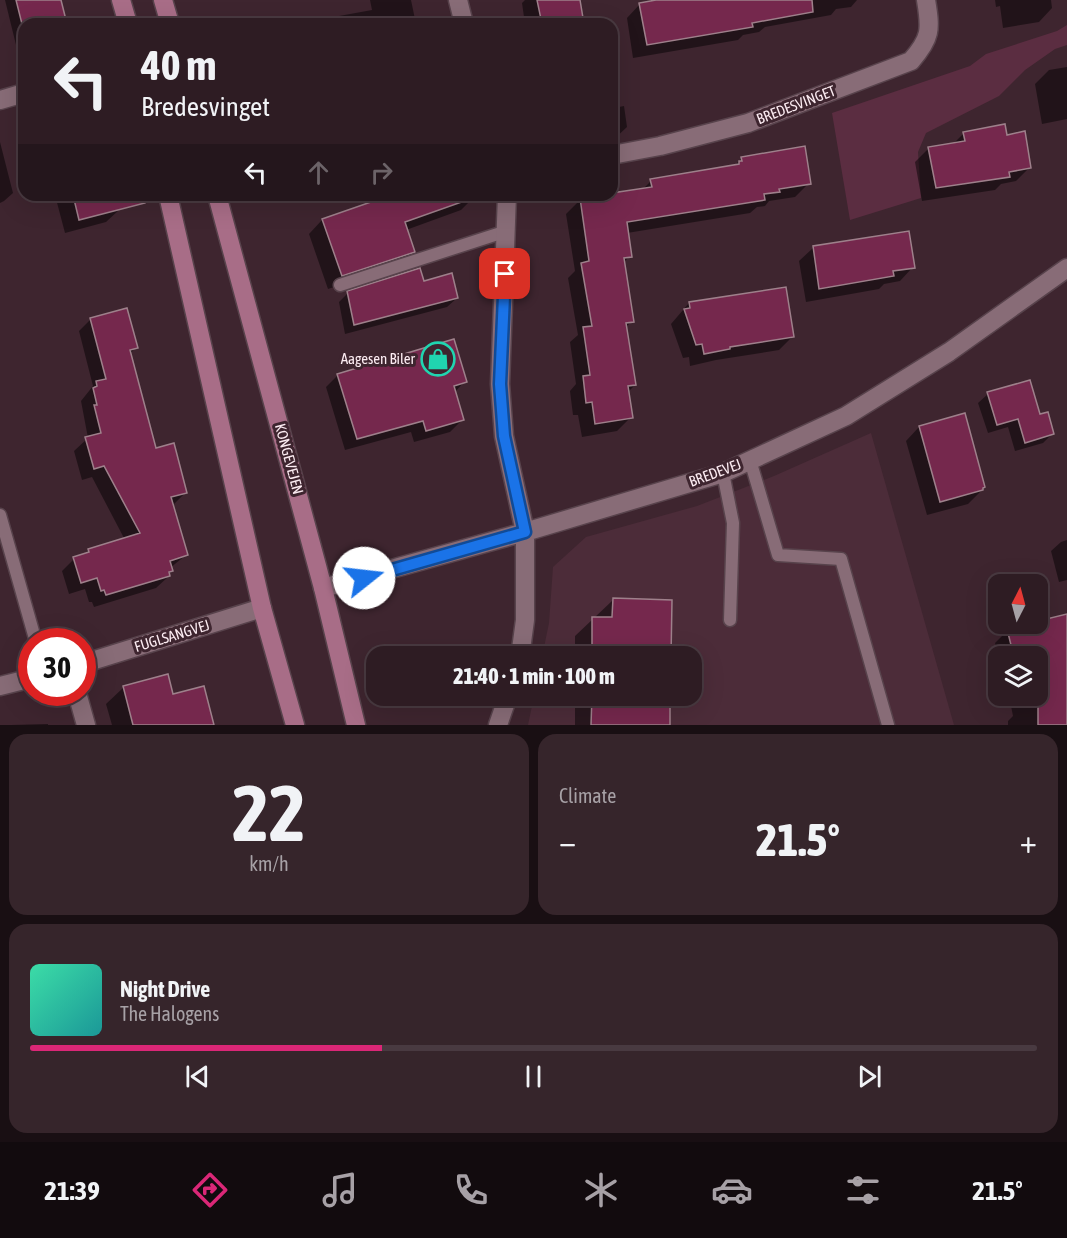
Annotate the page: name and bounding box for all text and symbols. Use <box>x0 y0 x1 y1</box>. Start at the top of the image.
text: 40 m <box>141 41 216 89</box>
icon: left <box>42 42 120 120</box>
street label: BREDESVINGET <box>754 82 838 127</box>
text: Bredesvinget <box>141 91 270 122</box>
icon: left <box>239 156 272 189</box>
icon: ahead <box>302 156 335 189</box>
icon: right <box>365 156 398 189</box>
pin <box>479 248 530 299</box>
icon: arrive <box>488 257 521 290</box>
shop icon: Aagesen Biler <box>420 341 456 377</box>
place label: Aagesen Biler <box>341 350 416 367</box>
street label: KONGEVEJEN <box>272 422 307 496</box>
street label: BREDEVEJ <box>686 455 743 490</box>
position arrow <box>332 546 396 610</box>
north arrow <box>988 574 1048 634</box>
map controls <box>988 574 1048 706</box>
street label: FUGLSANGVEJ <box>132 616 211 655</box>
speed limit sign: 30 <box>18 628 96 706</box>
button: layers <box>988 646 1048 706</box>
text: 21:40 · 1 min · 100 m <box>453 663 615 689</box>
text: 22 <box>232 768 306 858</box>
text: Climate <box>559 784 616 807</box>
text: 21.5° <box>756 814 840 866</box>
text: − <box>559 822 576 860</box>
text: + <box>1020 822 1037 860</box>
text: km/h <box>249 852 289 875</box>
text: Night Drive <box>120 976 210 1002</box>
text: The Halogens <box>120 1002 219 1025</box>
icon: previous <box>181 1060 214 1093</box>
icon: pause <box>517 1060 550 1093</box>
icon: next <box>853 1060 886 1093</box>
icon: directions <box>189 1169 231 1211</box>
icon: music <box>319 1169 361 1211</box>
icon: phone <box>450 1169 492 1211</box>
icon: climate <box>580 1169 622 1211</box>
icon: car <box>711 1169 753 1211</box>
icon: filters <box>842 1169 884 1211</box>
text: 21:39 <box>44 1175 100 1206</box>
text: 21.5° <box>972 1175 1023 1206</box>

